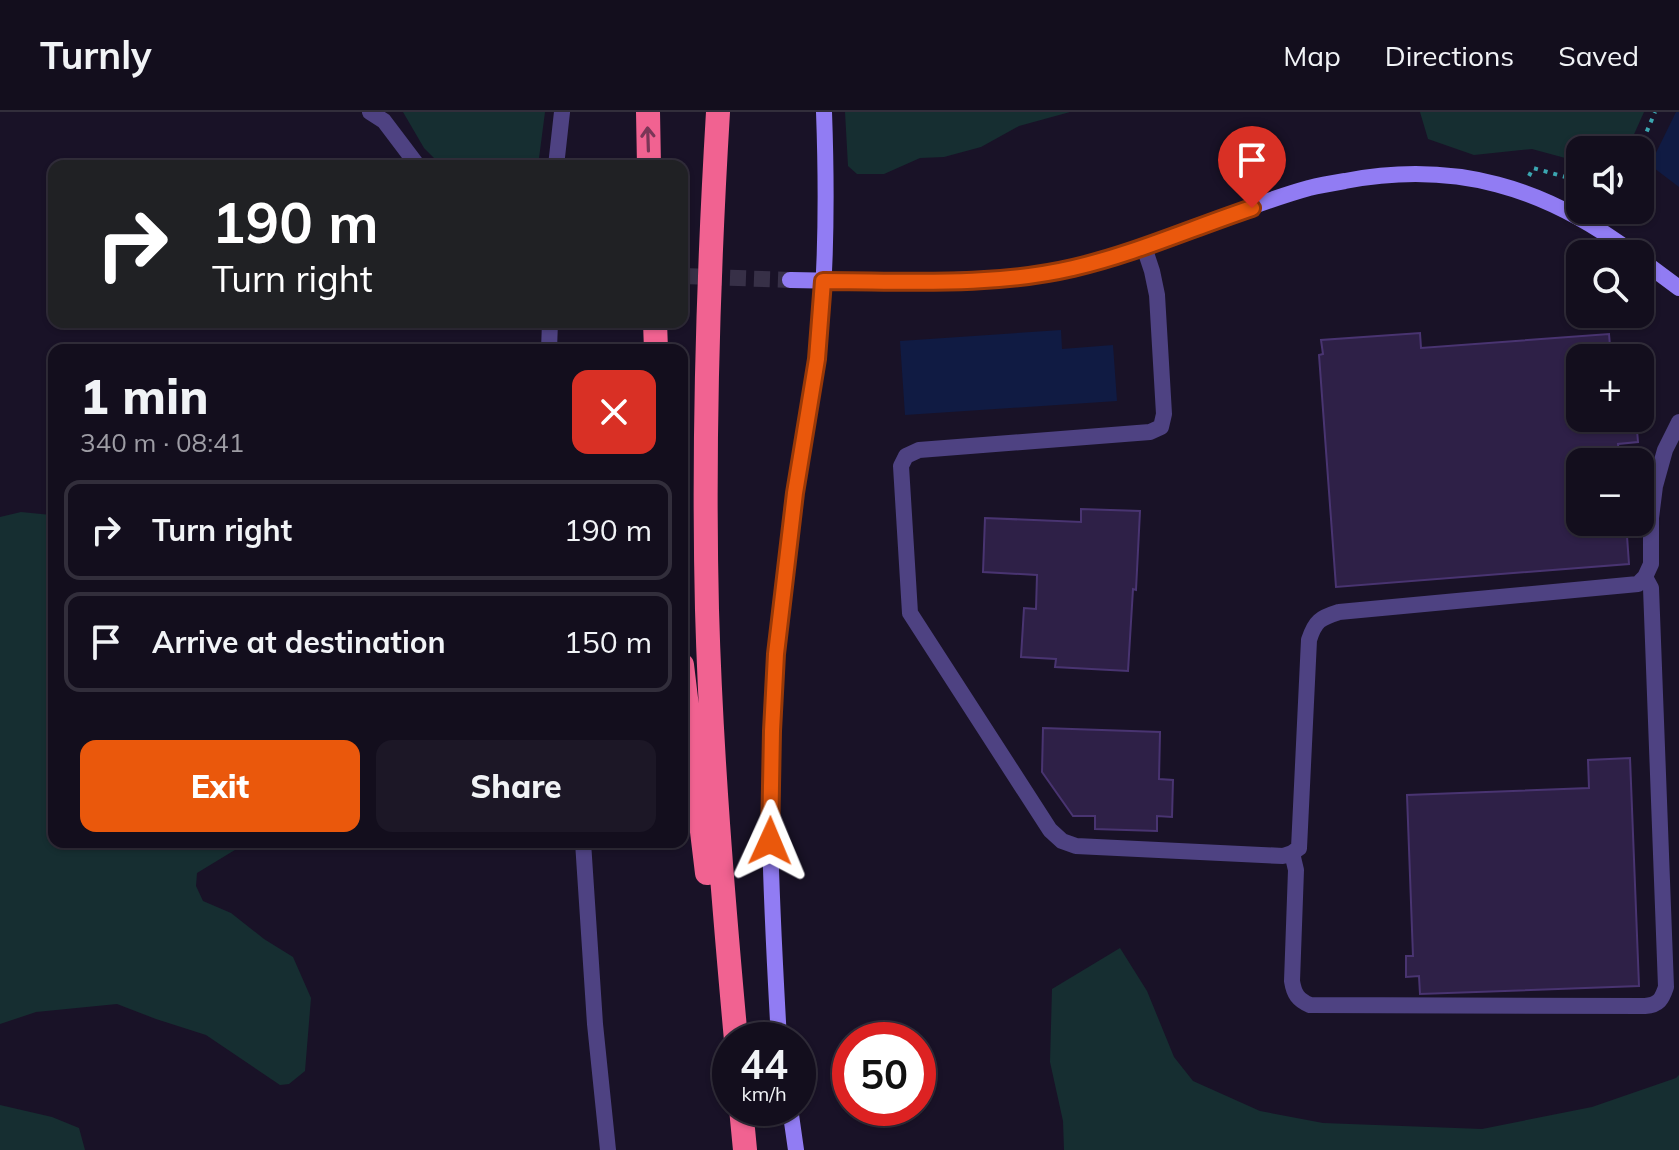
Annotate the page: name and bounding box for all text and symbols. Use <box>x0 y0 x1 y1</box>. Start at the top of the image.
text: Turnly <box>40 31 152 79</box>
text: Map <box>1283 38 1341 73</box>
text: Directions <box>1385 38 1514 73</box>
text: Saved <box>1558 38 1639 73</box>
one-way arrow <box>641 126 656 153</box>
pin <box>1218 126 1286 208</box>
map controls <box>1566 136 1654 536</box>
button: sound <box>1566 136 1654 224</box>
icon: arrive <box>1230 138 1274 182</box>
text: 190 m <box>212 187 379 257</box>
icon: right <box>80 192 184 296</box>
button: search <box>1566 240 1654 328</box>
text: Turn right <box>212 256 373 301</box>
button: + <box>1566 344 1654 432</box>
text: 1 min <box>80 366 209 426</box>
button: close <box>572 370 656 454</box>
text: 340 m · 08:41 <box>80 426 244 459</box>
button: − <box>1566 448 1654 536</box>
icon: right <box>84 508 128 552</box>
text: Turn right <box>152 511 292 549</box>
text: 190 m <box>564 511 652 549</box>
icon: arrive <box>84 620 128 664</box>
text: Arrive at destination <box>152 623 446 661</box>
text: 150 m <box>564 623 652 661</box>
button: Exit <box>80 740 360 832</box>
button: Share <box>376 740 656 832</box>
position arrow <box>728 799 812 883</box>
speed limit sign: 50 <box>832 1022 936 1126</box>
text: 44 <box>740 1039 788 1089</box>
text: km/h <box>741 1081 787 1106</box>

